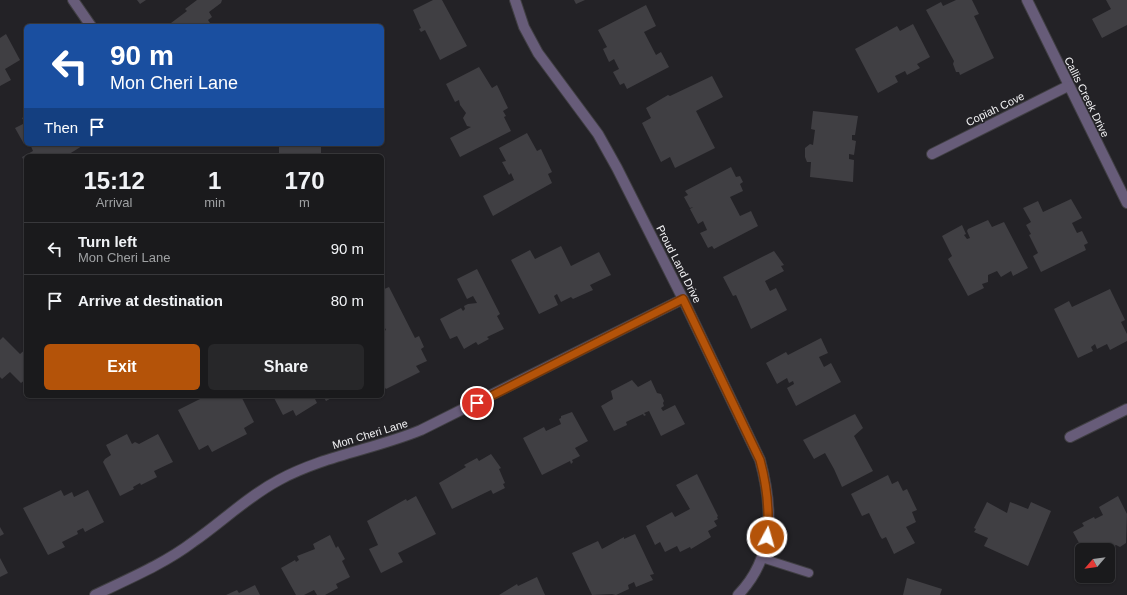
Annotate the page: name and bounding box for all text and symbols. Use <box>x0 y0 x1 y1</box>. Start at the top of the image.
icon: left <box>44 40 96 92</box>
text: 90 m <box>110 40 174 71</box>
street label: Callis Creek Drive <box>1062 55 1112 139</box>
text: Mon Cheri Lane <box>110 73 238 93</box>
street label: Copiah Cove <box>964 90 1026 128</box>
icon: arrive <box>86 116 108 138</box>
text: Then <box>44 119 78 136</box>
text: 15:12 <box>83 167 145 194</box>
text: 1 <box>208 167 221 194</box>
text: 170 <box>285 167 325 194</box>
text: Arrival <box>96 195 133 210</box>
text: min <box>204 195 225 210</box>
text: m <box>299 195 310 210</box>
street label: Proud Land Drive <box>654 223 704 305</box>
text: Turn left <box>78 233 137 250</box>
icon: left <box>44 238 66 260</box>
text: 90 m <box>331 240 364 257</box>
text: Mon Cheri Lane <box>78 250 171 265</box>
icon: arrive <box>44 290 66 312</box>
text: Arrive at destination <box>78 292 223 309</box>
text: 80 m <box>331 292 364 309</box>
button: Exit <box>44 344 200 390</box>
button: Share <box>208 344 364 390</box>
pin <box>460 386 494 420</box>
icon: arrive <box>466 392 488 414</box>
street label: Mon Cheri Lane <box>331 417 409 451</box>
position arrow <box>746 516 788 558</box>
north arrow <box>1075 543 1115 583</box>
map controls <box>1075 543 1115 583</box>

